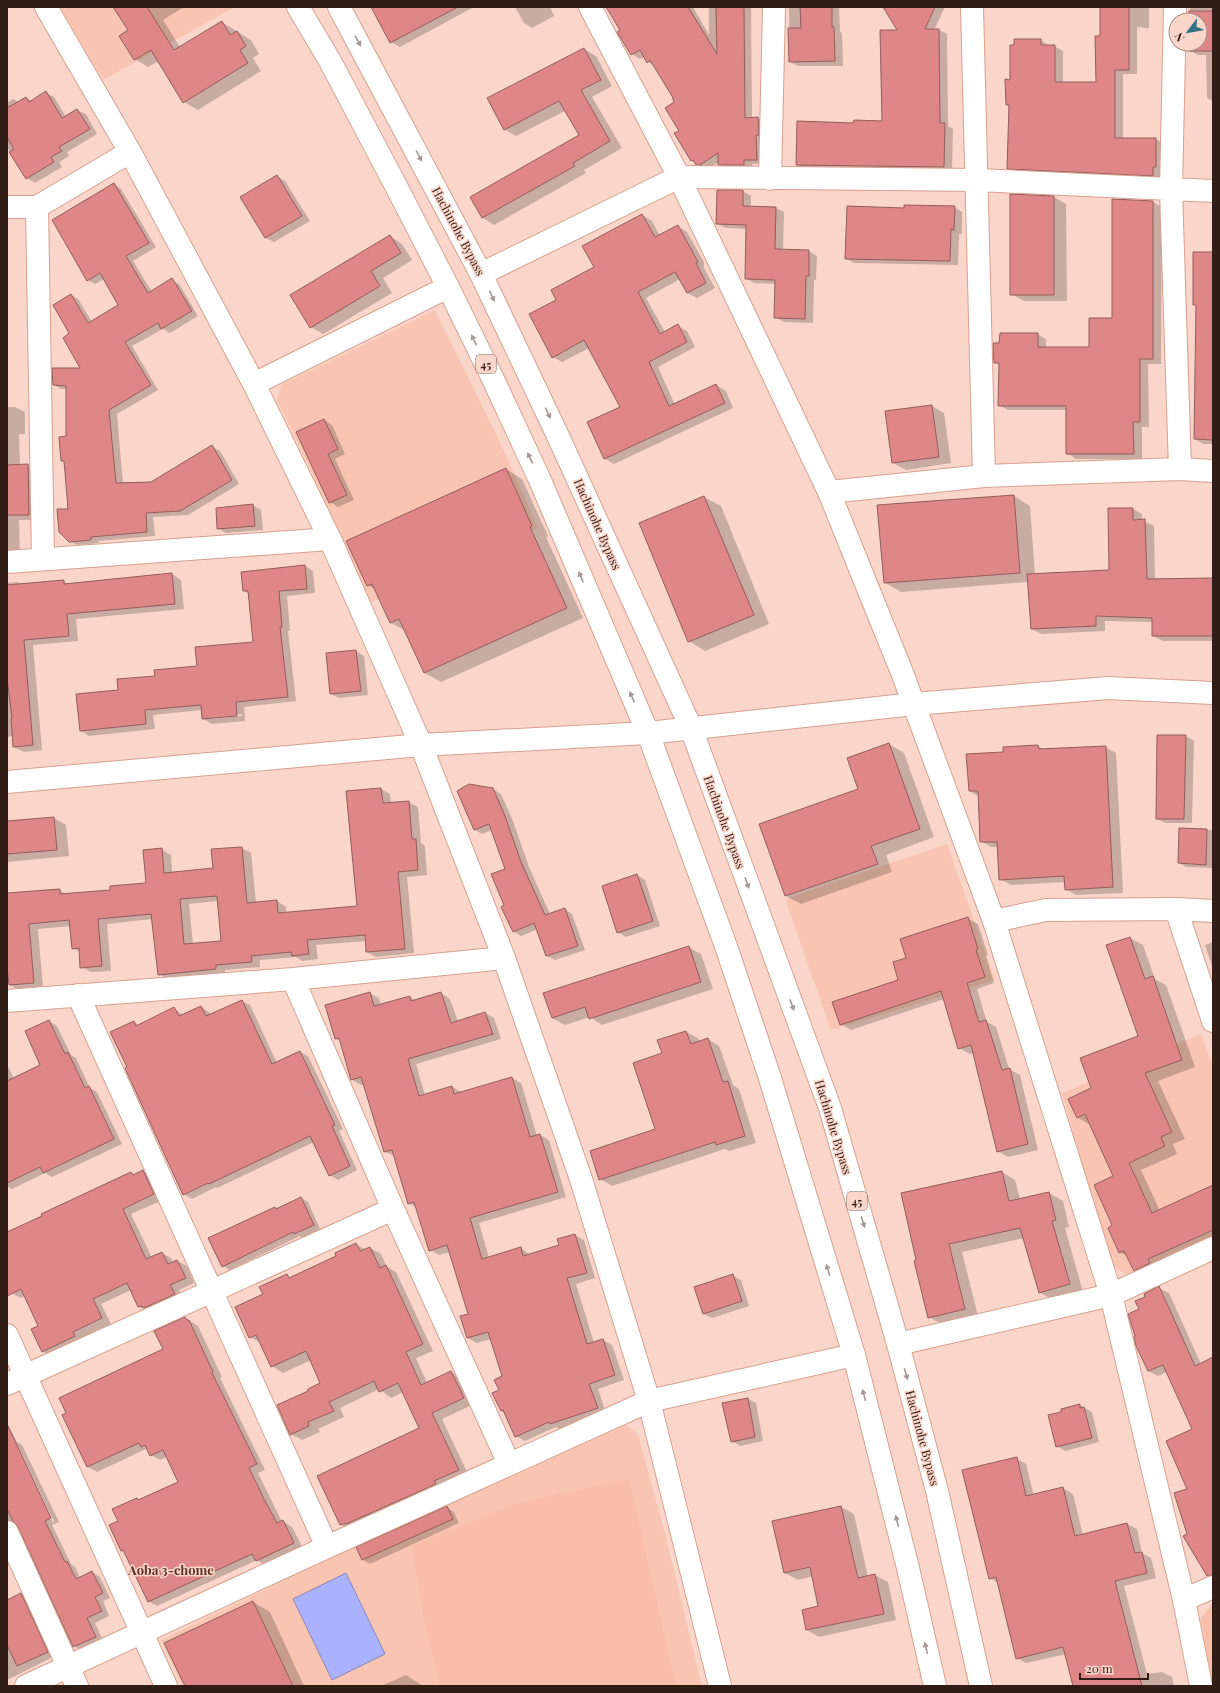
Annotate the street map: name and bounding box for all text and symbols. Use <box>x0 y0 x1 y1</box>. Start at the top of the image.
north arrow <box>1168 12 1208 52</box>
text: N <box>1171 30 1188 45</box>
one-way arrow <box>355 35 361 47</box>
one-way arrow <box>416 150 422 162</box>
street label: Hachinohe Bypass <box>429 184 489 278</box>
one-way arrow <box>489 290 495 302</box>
one-way arrow <box>471 334 477 346</box>
road number: 45 <box>476 355 496 373</box>
one-way arrow <box>545 408 551 419</box>
one-way arrow <box>526 452 533 464</box>
street label: Hachinohe Bypass <box>571 476 625 572</box>
one-way arrow <box>578 572 584 583</box>
one-way arrow <box>629 691 635 702</box>
street label: Hachinohe Bypass <box>701 773 749 871</box>
one-way arrow <box>745 877 751 889</box>
one-way arrow <box>790 1000 796 1012</box>
street label: Hachinohe Bypass <box>812 1078 856 1176</box>
road number: 45 <box>847 1192 867 1210</box>
one-way arrow <box>860 1216 866 1228</box>
one-way arrow <box>825 1264 831 1276</box>
one-way arrow <box>903 1368 909 1380</box>
one-way arrow <box>861 1389 867 1402</box>
street label: Hachinohe Bypass <box>903 1389 943 1487</box>
one-way arrow <box>893 1515 899 1528</box>
district label: Aoba 3-chome <box>127 1561 214 1578</box>
one-way arrow <box>923 1642 929 1654</box>
scale bar <box>1080 1655 1148 1681</box>
text: 20 m <box>1086 1660 1113 1676</box>

